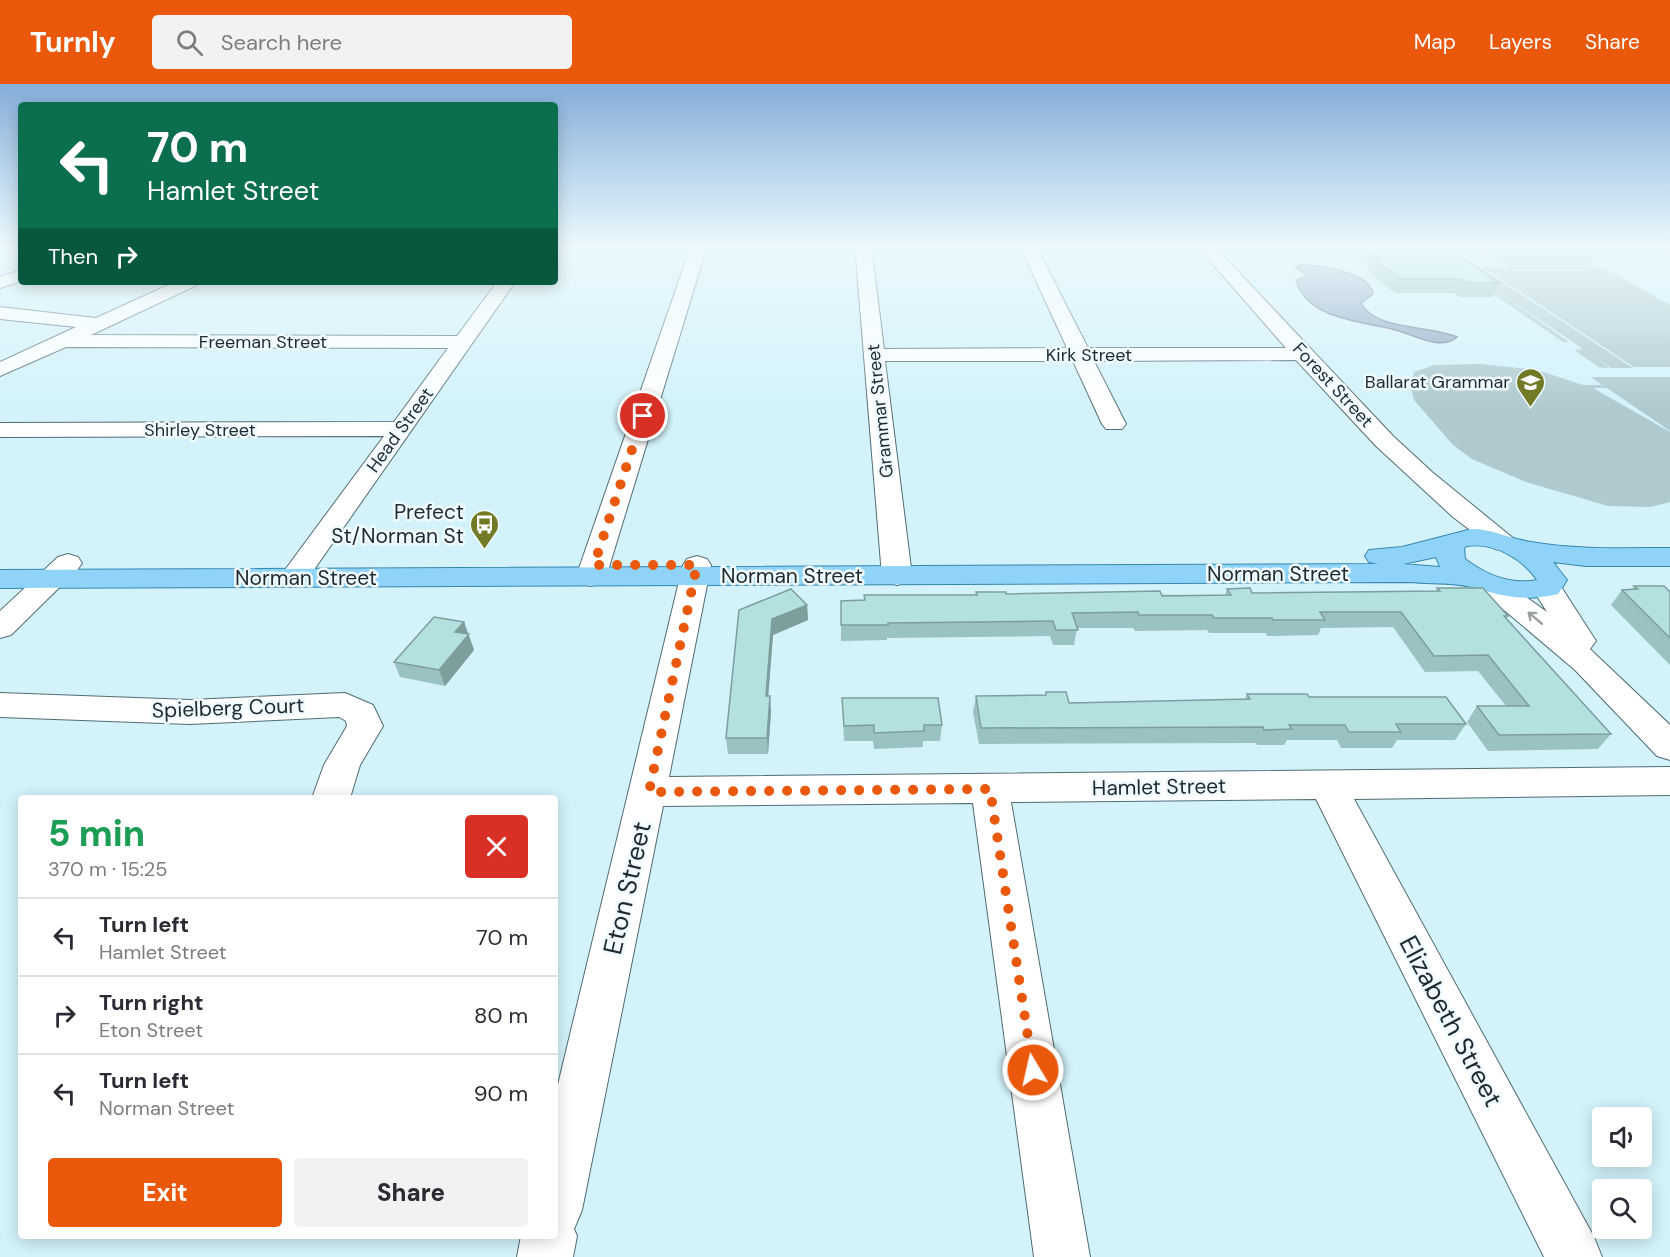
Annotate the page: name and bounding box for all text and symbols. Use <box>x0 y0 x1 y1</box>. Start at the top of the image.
search box <box>152 15 572 69</box>
text: Turnly <box>30 24 116 61</box>
icon: search <box>173 26 206 59</box>
text: Search here <box>221 28 342 57</box>
text: Map <box>1414 28 1456 56</box>
text: Layers <box>1489 28 1552 56</box>
text: Share <box>1585 28 1640 56</box>
text: 70 m <box>147 120 248 175</box>
icon: left <box>48 126 126 204</box>
text: Hamlet Street <box>147 173 319 208</box>
icon: right <box>110 240 143 273</box>
text: Then <box>48 242 98 271</box>
street label: Freeman Street <box>199 330 327 354</box>
street label: Forest Street <box>1287 337 1379 433</box>
street label: Grammar Street <box>861 343 899 479</box>
street label: Kirk Street <box>1046 343 1132 367</box>
school or university icon: Ballarat Grammar <box>1515 366 1547 408</box>
place label: Ballarat Grammar <box>1365 370 1510 394</box>
street label: Head Street <box>361 383 439 477</box>
pin <box>617 390 668 441</box>
icon: arrive <box>626 399 659 432</box>
street label: Shirley Street <box>144 418 256 442</box>
place label: Prefect St/Norman St <box>331 498 464 550</box>
bus stop icon: Prefect St/Norman St <box>469 508 501 550</box>
street label: Norman Street <box>1207 560 1349 588</box>
street label: Norman Street <box>721 562 863 590</box>
street label: Norman Street <box>235 564 377 592</box>
one-way arrow <box>1528 612 1544 625</box>
street label: Spielberg Court <box>151 691 305 725</box>
street label: Hamlet Street <box>1092 772 1226 802</box>
text: 5 min <box>48 810 145 857</box>
button: close <box>465 815 528 878</box>
street label: Eton Street <box>595 818 659 958</box>
text: 370 m · 15:25 <box>48 856 168 882</box>
text: Turn left <box>99 910 189 939</box>
icon: left <box>48 921 81 954</box>
text: 70 m <box>476 923 528 952</box>
street label: Elizabeth Street <box>1392 930 1510 1112</box>
text: Hamlet Street <box>99 939 227 965</box>
text: Turn right <box>99 988 204 1017</box>
icon: right <box>48 999 81 1032</box>
text: 80 m <box>474 1001 528 1030</box>
text: Eton Street <box>99 1017 203 1043</box>
position arrow <box>1001 1038 1065 1102</box>
text: Turn left <box>99 1066 189 1095</box>
icon: left <box>48 1077 81 1110</box>
text: 90 m <box>474 1079 528 1108</box>
text: Norman Street <box>99 1095 234 1121</box>
map controls <box>1592 1107 1652 1239</box>
button: sound <box>1592 1107 1652 1167</box>
button: Exit <box>48 1158 282 1227</box>
button: Share <box>294 1158 528 1227</box>
button: search <box>1592 1179 1652 1239</box>

